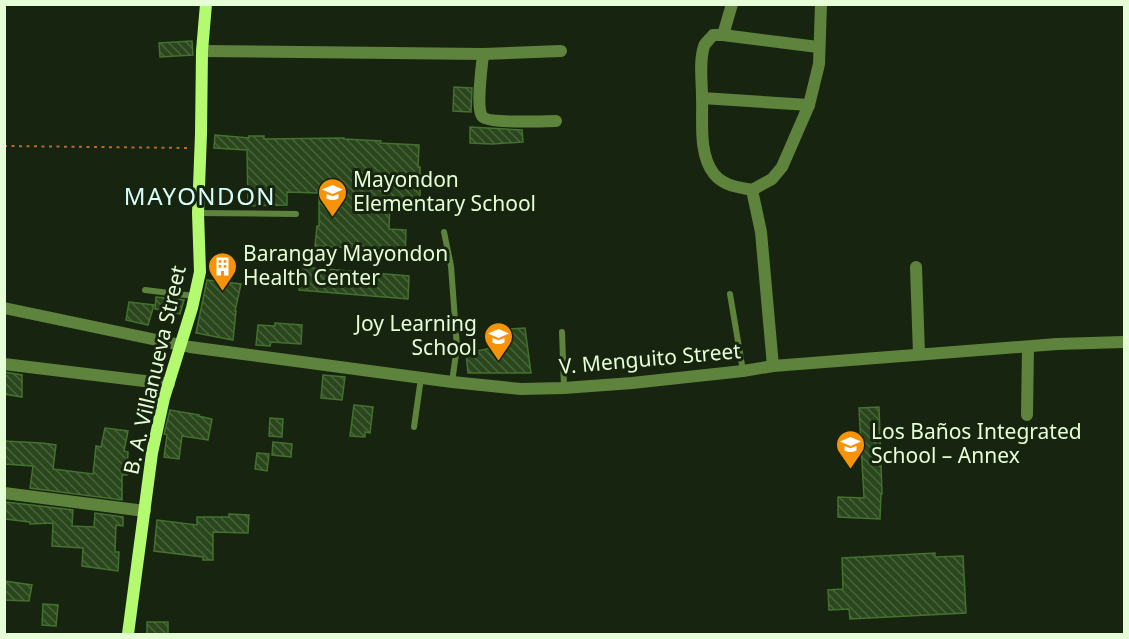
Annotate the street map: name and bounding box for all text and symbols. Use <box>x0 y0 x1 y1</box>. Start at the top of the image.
place label: Mayondon Elementary School <box>353 165 536 217</box>
school or university icon: Mayondon Elementary School <box>316 176 348 218</box>
district label: MAYONDON <box>124 179 276 212</box>
place label: Barangay Mayondon Health Center <box>243 239 448 291</box>
building icon: Barangay Mayondon Health Center <box>206 250 238 292</box>
street label: B. A. Villanueva Street <box>116 262 192 477</box>
place label: Joy Learning School <box>353 309 477 361</box>
school or university icon: Joy Learning School <box>482 320 514 362</box>
street label: V. Menguito Street <box>558 336 742 380</box>
place label: Los Baños Integrated School – Annex <box>871 417 1082 469</box>
school or university icon: Los Baños Integrated School – Annex <box>834 428 866 470</box>

